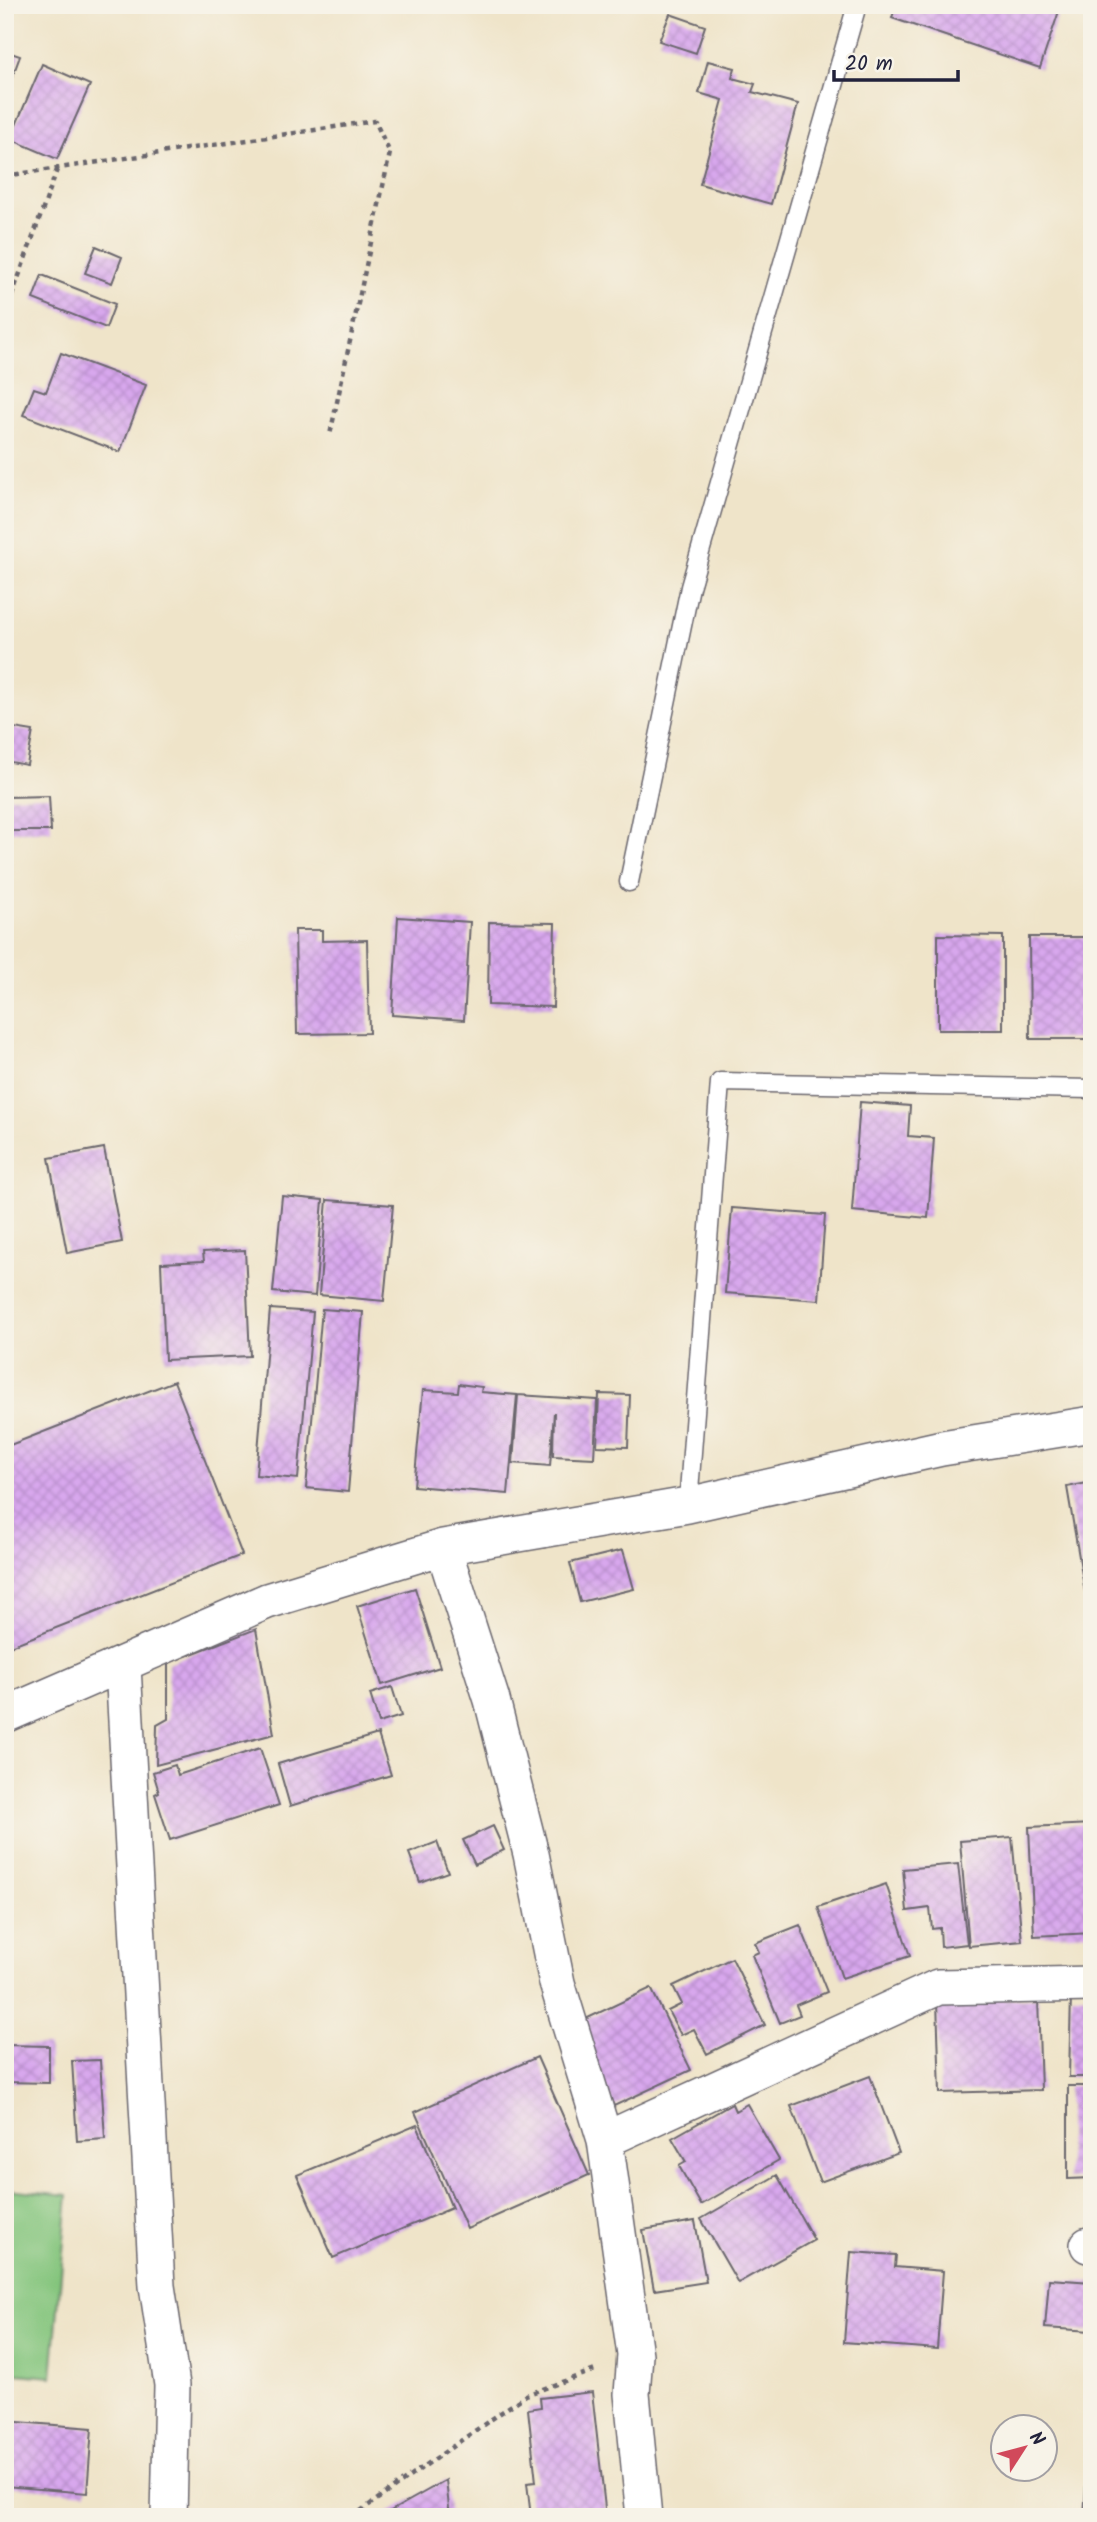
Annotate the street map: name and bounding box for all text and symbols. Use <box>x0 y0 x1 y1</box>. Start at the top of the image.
scale bar <box>834 38 959 82</box>
text: 20 m <box>845 48 893 81</box>
north arrow <box>988 2414 1058 2484</box>
text: N <box>1020 2426 1052 2453</box>

